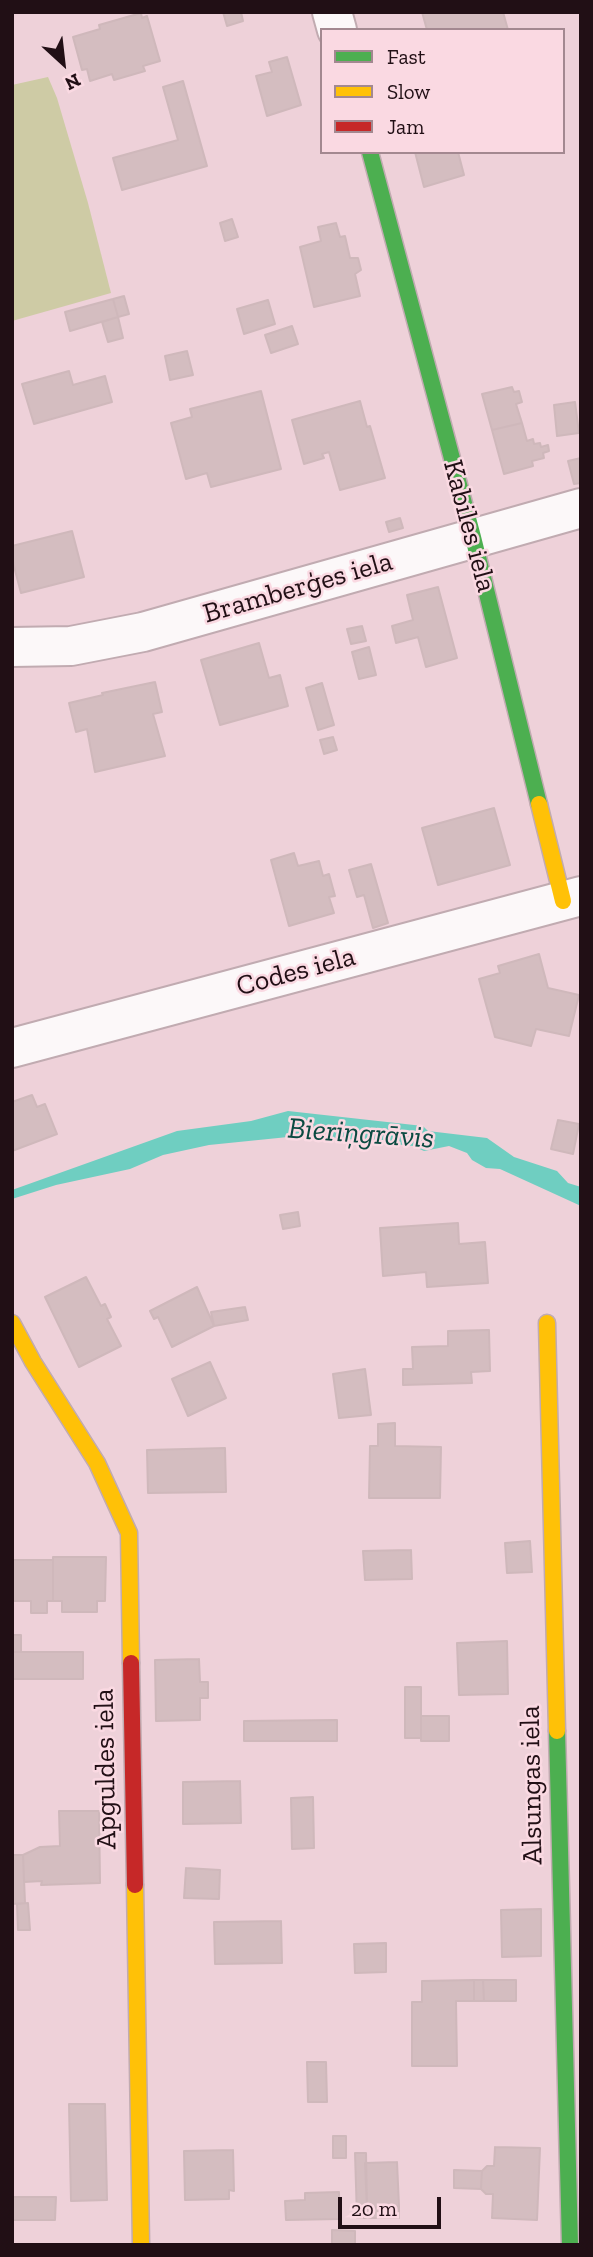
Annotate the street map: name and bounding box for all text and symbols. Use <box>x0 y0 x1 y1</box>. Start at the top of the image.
north arrow <box>28 28 98 98</box>
legend <box>320 28 565 154</box>
text: Fast <box>387 44 426 69</box>
text: N <box>61 69 84 96</box>
text: Slow <box>387 79 430 104</box>
text: Jam <box>387 114 424 139</box>
street label: Kabiles iela <box>435 456 503 596</box>
street label: Bramberģes iela <box>199 545 397 631</box>
street label: Codes iela <box>233 940 359 1004</box>
water label: Bieriņgrāvis <box>287 1111 435 1157</box>
street label: Apguldes iela <box>88 1688 124 1850</box>
street label: Alsungas iela <box>514 1705 550 1865</box>
scale bar <box>341 2184 444 2228</box>
text: 20 m <box>351 2196 397 2221</box>

